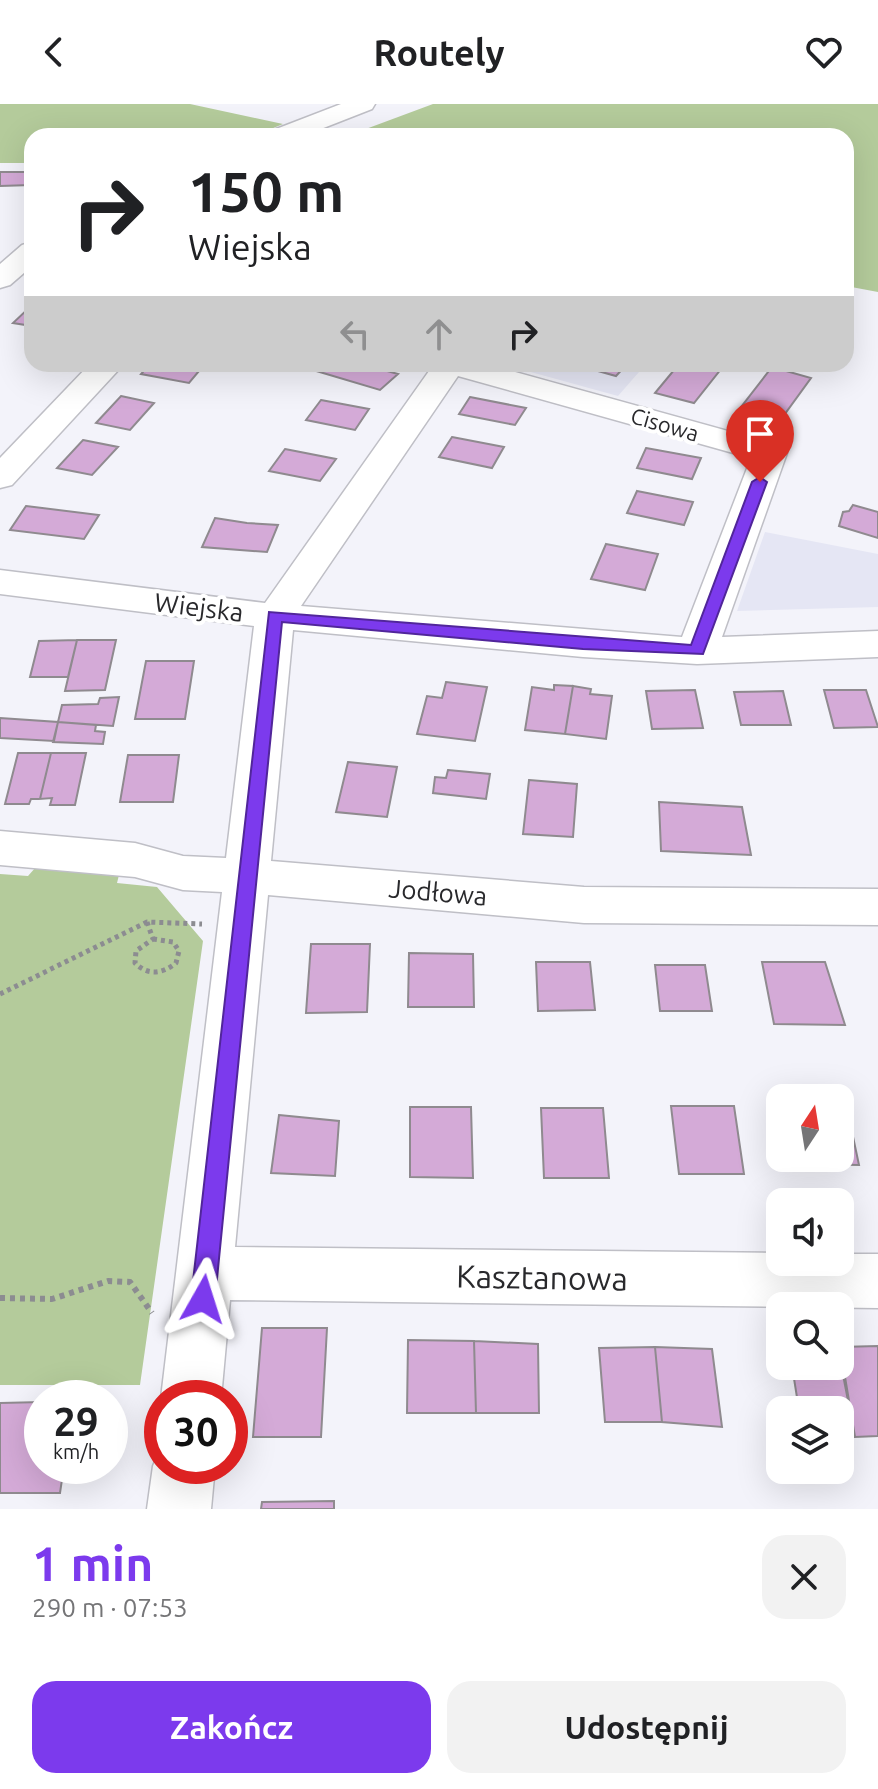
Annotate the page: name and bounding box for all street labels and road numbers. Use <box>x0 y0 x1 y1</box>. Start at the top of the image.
street label: Cisowa <box>628 402 702 446</box>
street label: Wiejska <box>153 587 245 627</box>
street label: Jodłowa <box>387 873 489 911</box>
street label: Kasztanowa <box>456 1258 628 1296</box>

